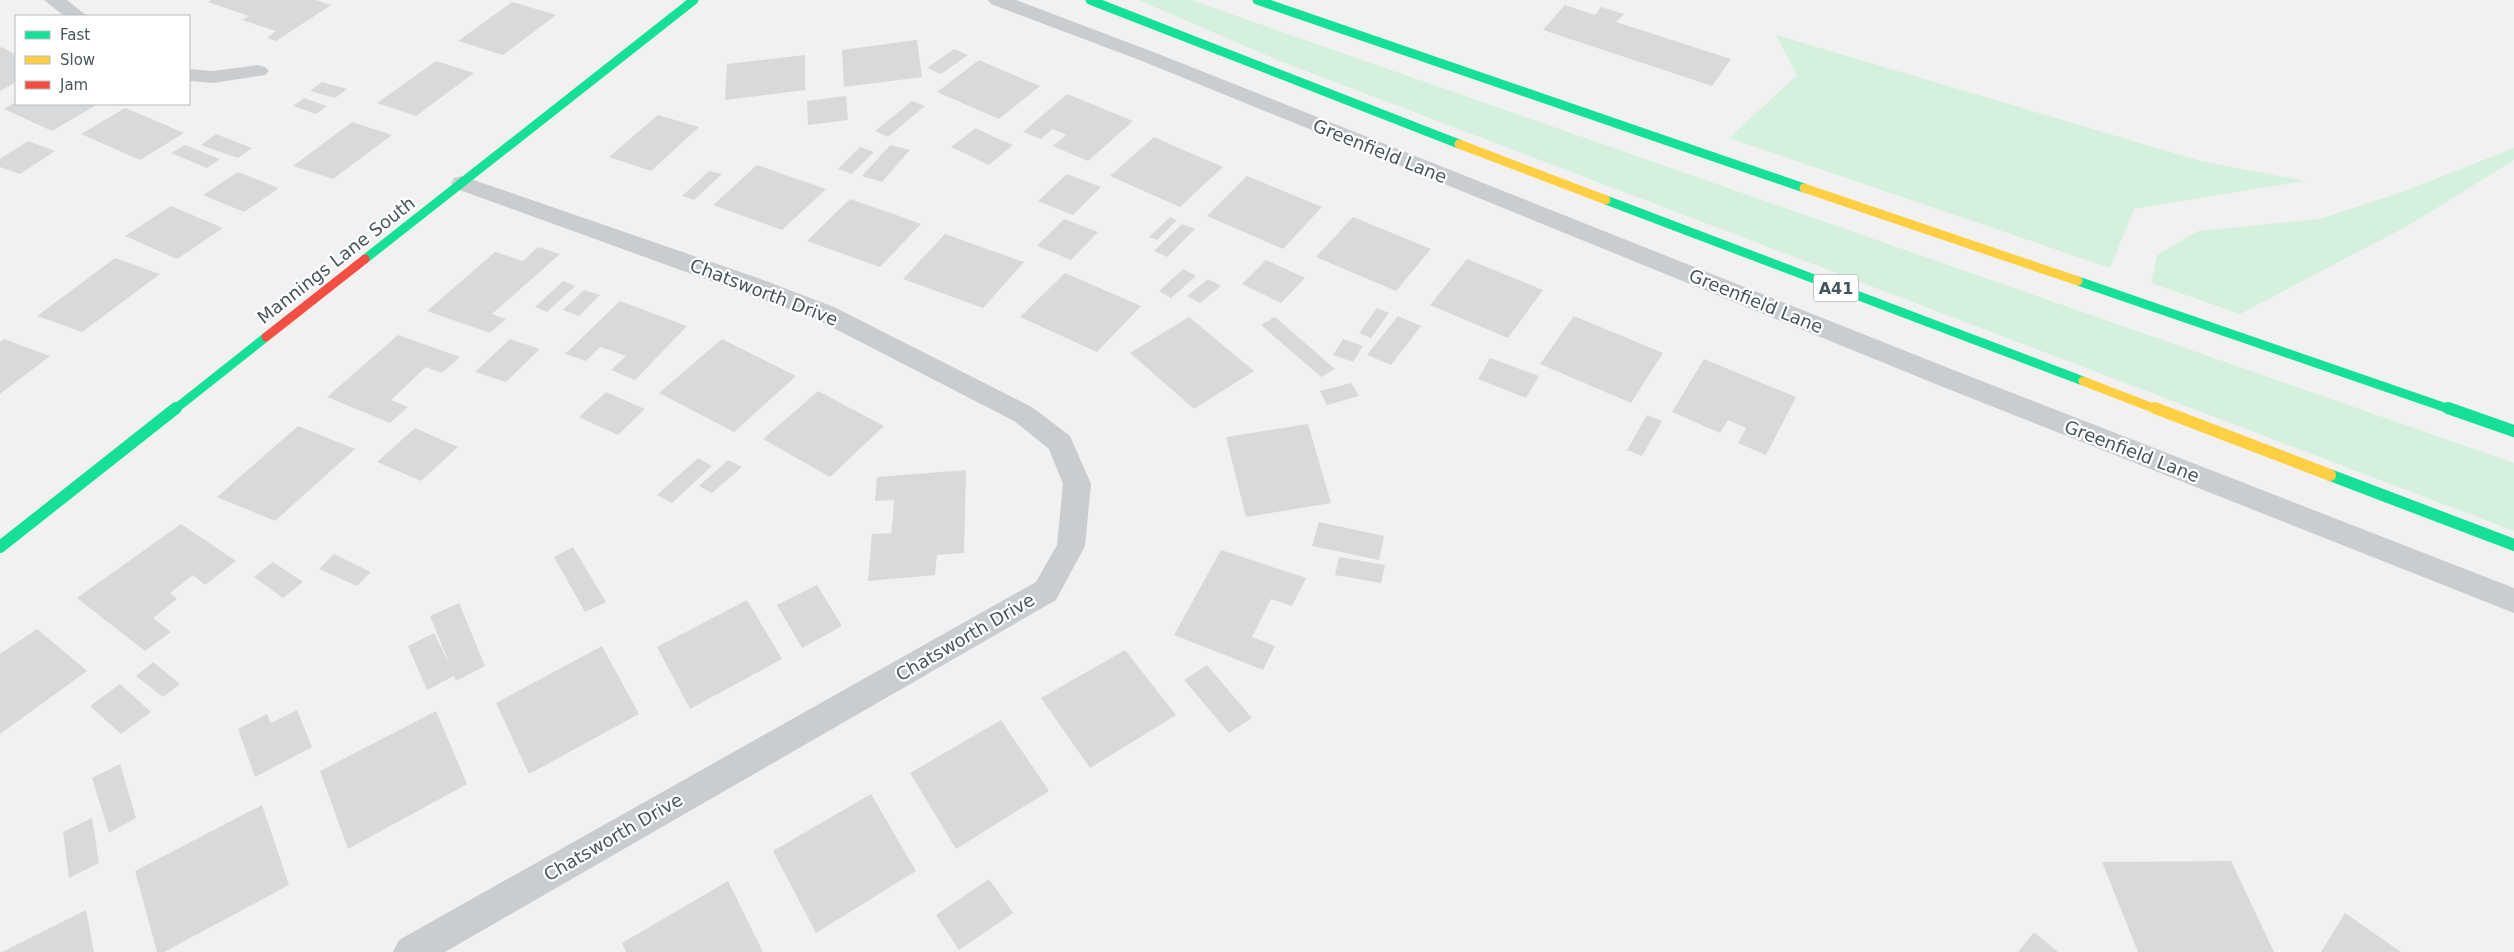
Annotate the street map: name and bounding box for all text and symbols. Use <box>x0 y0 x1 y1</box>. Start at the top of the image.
legend <box>15 15 190 105</box>
text: Fast <box>60 26 90 44</box>
text: Slow <box>60 51 95 69</box>
text: Jam <box>59 76 88 94</box>
street label: Greenfield Lane <box>1310 115 1450 187</box>
street label: Mannings Lane South <box>253 192 419 328</box>
street label: Chatsworth Drive <box>687 254 841 330</box>
street label: Greenfield Lane <box>1686 265 1826 337</box>
road number: A41 <box>1814 274 1858 302</box>
street label: Greenfield Lane <box>2062 416 2202 486</box>
street label: Chatsworth Drive <box>892 589 1038 685</box>
street label: Chatsworth Drive <box>540 789 686 885</box>

